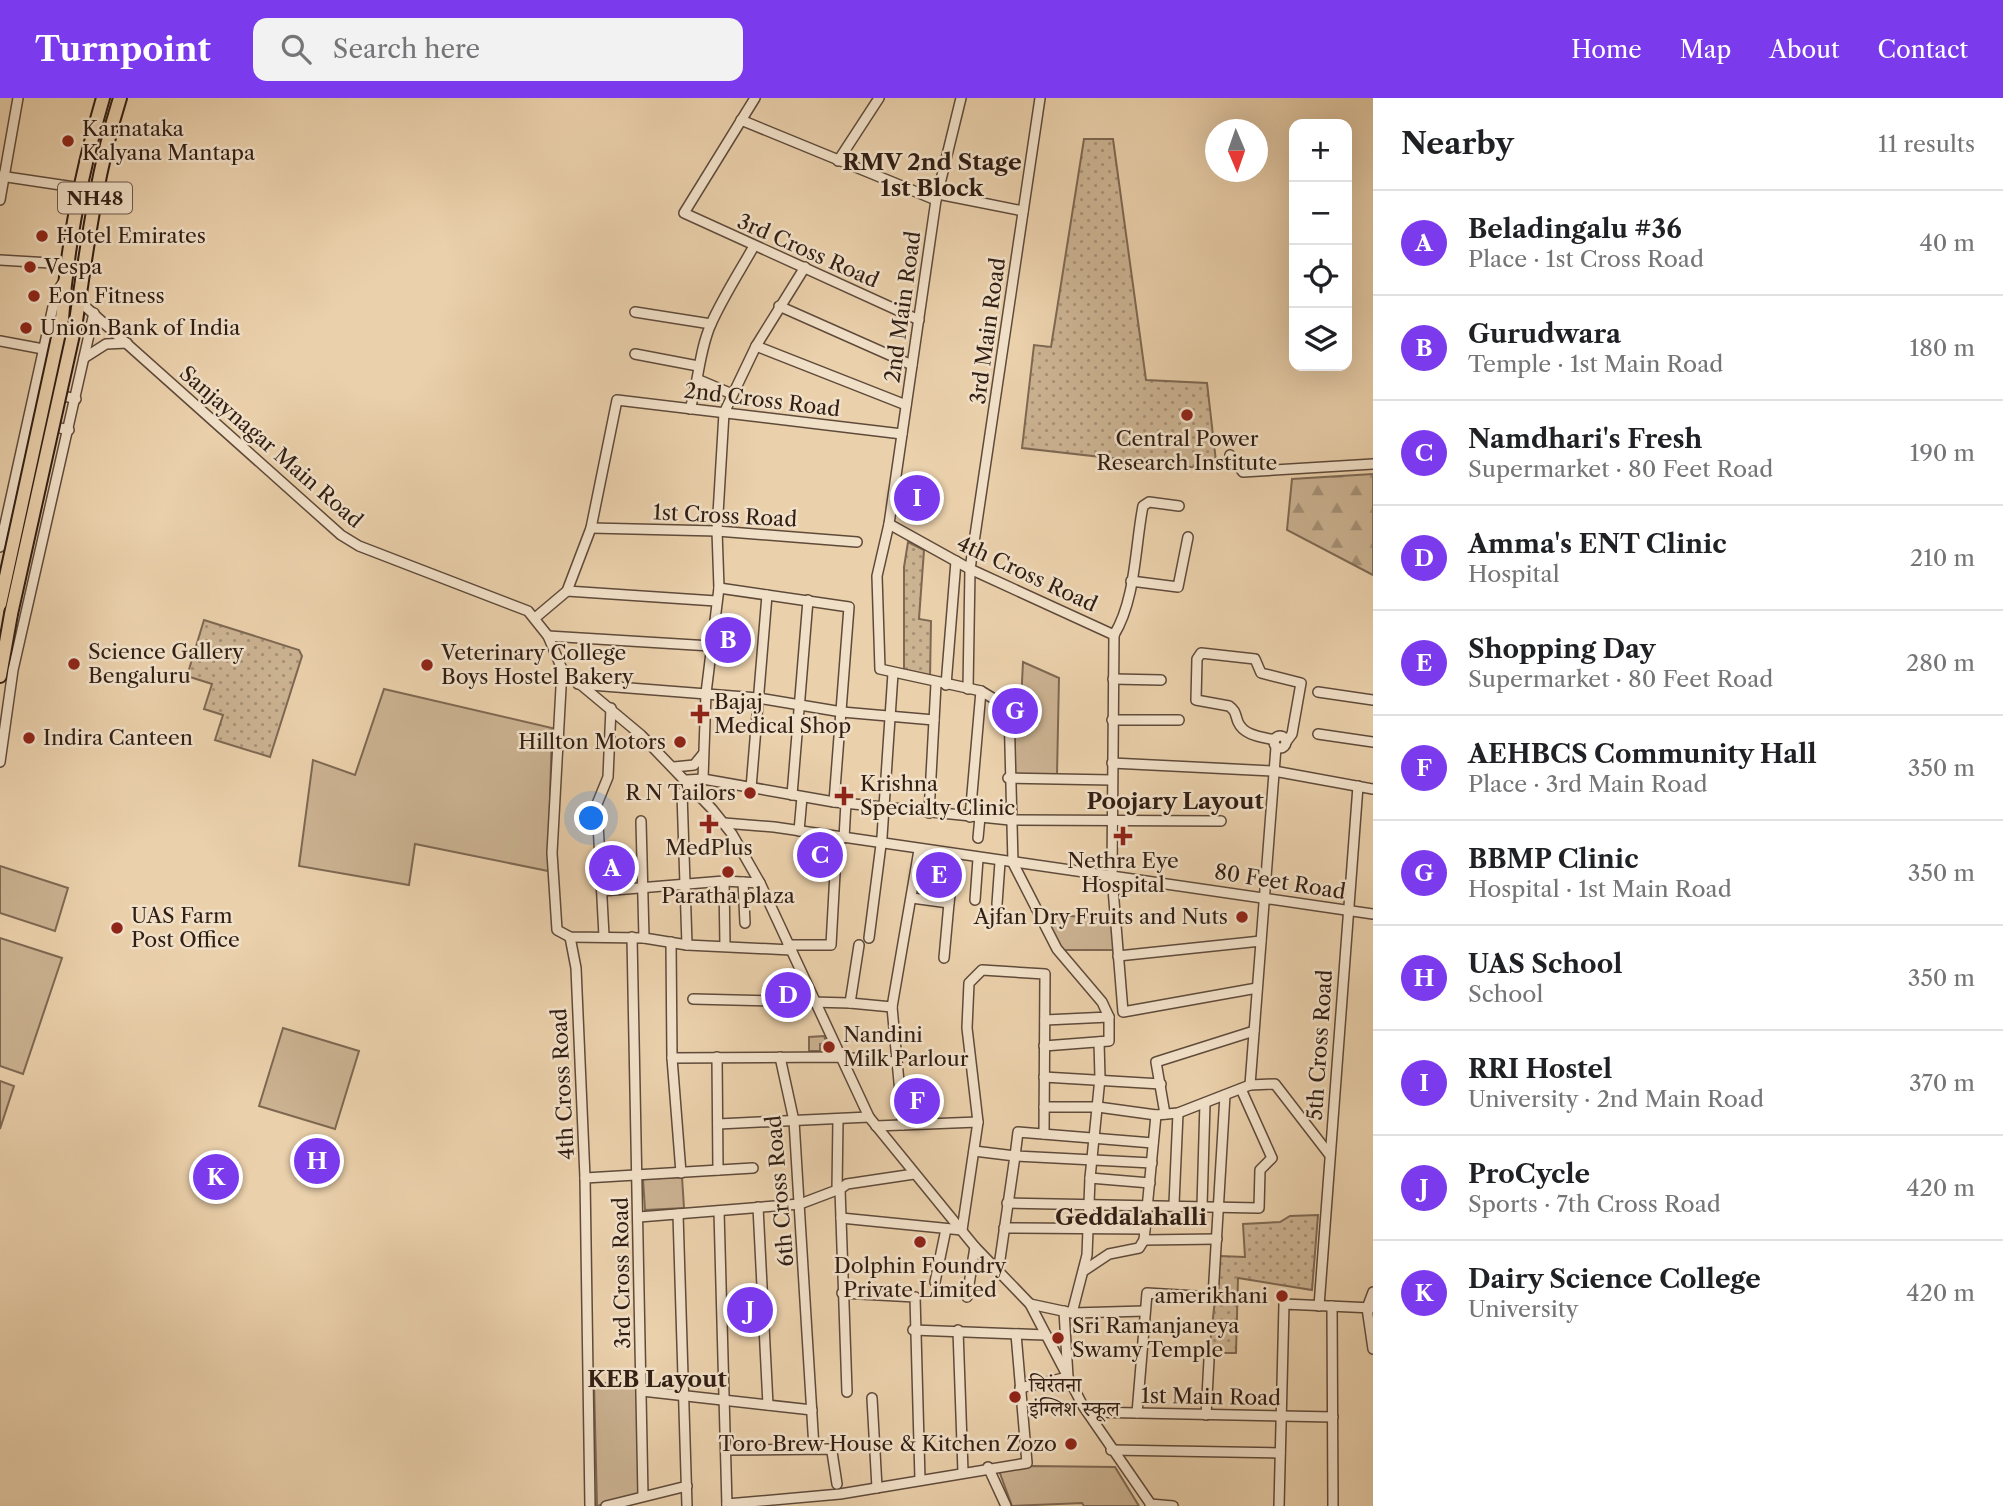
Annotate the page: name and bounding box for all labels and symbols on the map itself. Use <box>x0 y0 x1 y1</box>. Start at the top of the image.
place label: Karnataka Kalyana Mantapa <box>82 116 256 165</box>
north arrow <box>1205 119 1268 182</box>
marker: Karnataka Kalyana Mantapa <box>60 133 76 149</box>
district label: RMV 2nd Stage 1st Block <box>842 148 1022 202</box>
road number: NH48 <box>58 183 132 214</box>
street label: 3rd Cross Road <box>734 208 883 293</box>
place label: Hotel Emirates <box>56 223 206 248</box>
marker: Hotel Emirates <box>34 228 50 244</box>
street label: 2nd Main Road <box>879 229 926 384</box>
place label: Vespa <box>43 254 103 279</box>
street label: 3rd Main Road <box>965 256 1010 406</box>
marker: Vespa <box>22 259 38 275</box>
place label: Eon Fitness <box>48 283 165 308</box>
marker: Eon Fitness <box>26 288 42 304</box>
place label: Union Bank of India <box>40 315 241 340</box>
marker: Union Bank of India <box>18 320 34 336</box>
street label: Sanjaynagar Main Road <box>175 360 368 533</box>
street label: 2nd Cross Road <box>683 378 842 422</box>
marker: Central Power Research Institute <box>1179 407 1195 423</box>
place label: Central Power Research Institute <box>1097 426 1277 475</box>
pin: I <box>894 472 940 524</box>
street label: 1st Cross Road <box>652 499 798 532</box>
street label: 4th Cross Road <box>953 530 1101 617</box>
pin: B <box>705 614 751 666</box>
place label: Science Gallery Bengaluru <box>88 639 244 688</box>
place label: Veterinary College Boys Hostel Bakery <box>440 640 634 689</box>
marker: Science Gallery Bengaluru <box>66 656 82 672</box>
marker: Veterinary College Boys Hostel Bakery <box>419 657 435 673</box>
pin: G <box>992 685 1038 737</box>
place label: Bajaj Medical Shop <box>714 689 851 738</box>
marker: Bajaj Medical Shop <box>692 706 708 722</box>
place label: Indira Canteen <box>43 725 193 750</box>
place label: Hillton Motors <box>518 729 666 754</box>
marker: Indira Canteen <box>21 730 37 746</box>
marker: Hillton Motors <box>672 734 688 750</box>
place label: Krishna Specialty Clinic <box>860 771 1015 820</box>
place label: R N Tailors <box>625 780 736 805</box>
marker: R N Tailors <box>742 785 758 801</box>
marker: Krishna Specialty Clinic <box>834 786 854 806</box>
district label: Poojary Layout <box>1086 787 1264 815</box>
your location <box>574 801 608 835</box>
marker: MedPlus <box>701 816 717 832</box>
marker: Nethra Eye Hospital <box>1113 826 1133 846</box>
pin: C <box>797 829 843 881</box>
place label: MedPlus <box>665 835 753 860</box>
pin: A <box>589 842 635 894</box>
place label: Nethra Eye Hospital <box>1067 848 1179 897</box>
pin: E <box>916 849 962 901</box>
street label: 80 Feet Road <box>1213 859 1348 904</box>
marker: Paratha plaza <box>720 864 736 880</box>
place label: Paratha plaza <box>661 883 796 908</box>
place label: UAS Farm Post Office <box>131 903 240 952</box>
place label: Ajfan Dry Fruits and Nuts <box>973 904 1228 929</box>
marker: Ajfan Dry Fruits and Nuts <box>1234 909 1250 925</box>
marker: UAS Farm Post Office <box>109 920 125 936</box>
pin: D <box>765 969 811 1021</box>
street label: 5th Cross Road <box>1302 969 1337 1121</box>
street label: 4th Cross Road <box>546 1007 579 1160</box>
place label: Nandini Milk Parlour <box>843 1022 969 1071</box>
marker: Nandini Milk Parlour <box>821 1039 837 1055</box>
pin: F <box>894 1075 940 1127</box>
street label: 6th Cross Road <box>760 1114 799 1268</box>
pin: H <box>294 1135 340 1187</box>
pin: K <box>193 1151 239 1203</box>
street label: 3rd Cross Road <box>608 1197 635 1349</box>
district label: Geddalahalli <box>1055 1203 1207 1231</box>
marker: Dolphin Foundry Private Limited <box>912 1234 928 1250</box>
place label: Dolphin Foundry Private Limited <box>834 1253 1007 1302</box>
place label: amerikhani <box>1154 1283 1268 1308</box>
pin: J <box>727 1284 773 1336</box>
marker: amerikhani <box>1274 1288 1290 1304</box>
place label: Sri Ramanjaneya Swamy Temple <box>1072 1313 1240 1362</box>
marker: Sri Ramanjaneya Swamy Temple <box>1050 1330 1066 1346</box>
district label: KEB Layout <box>587 1365 727 1393</box>
place label: चिरंतना इंग्लिश स्कूल <box>1028 1372 1121 1422</box>
street label: 1st Main Road <box>1141 1383 1281 1410</box>
marker: चिरंतना इंग्लिश स्कूल <box>1007 1389 1023 1405</box>
place label: Toro Brew House & Kitchen Zozo <box>719 1431 1057 1456</box>
marker: Toro Brew House & Kitchen Zozo <box>1063 1436 1079 1452</box>

